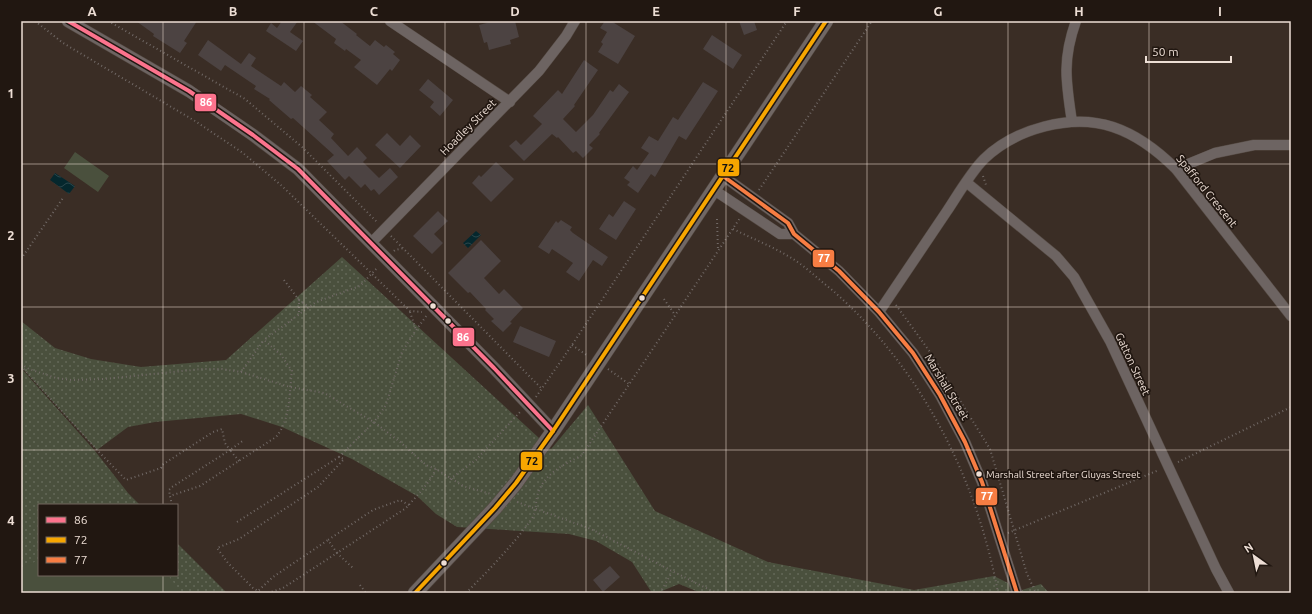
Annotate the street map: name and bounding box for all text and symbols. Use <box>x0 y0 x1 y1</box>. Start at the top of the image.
text: A <box>87 4 97 18</box>
text: B <box>229 4 238 18</box>
text: C <box>370 4 379 18</box>
text: D <box>510 4 520 18</box>
text: E <box>652 4 660 18</box>
text: F <box>793 4 801 18</box>
text: G <box>934 4 943 18</box>
text: H <box>1074 4 1084 18</box>
text: I <box>1218 4 1222 18</box>
scale bar <box>1146 38 1231 64</box>
text: 50 m <box>1152 45 1179 58</box>
text: 1 <box>7 86 15 100</box>
line badge: 86 <box>194 93 217 112</box>
text: 86 <box>200 96 212 108</box>
street label: Hoadley Street <box>438 96 499 157</box>
street label: Spafford Crescent <box>1174 153 1240 230</box>
line badge: 72 <box>717 158 740 177</box>
text: 72 <box>722 162 734 174</box>
text: 2 <box>7 228 15 242</box>
line badge: 77 <box>812 249 835 268</box>
text: 77 <box>818 252 830 264</box>
unlabelled marker <box>637 293 647 303</box>
unlabelled marker <box>428 301 438 311</box>
unlabelled marker <box>443 316 453 326</box>
line badge: 86 <box>452 327 475 347</box>
text: 86 <box>457 331 469 343</box>
street label: Gatton Street <box>1113 331 1153 398</box>
street label: Marshall Street <box>923 352 972 423</box>
text: 3 <box>7 371 15 385</box>
line badge: 72 <box>520 451 543 471</box>
text: 72 <box>526 455 538 467</box>
marker: Marshall Street after Gluyas Street <box>974 469 984 479</box>
place label: Marshall Street after Gluyas Street <box>986 469 1141 480</box>
line badge: 77 <box>975 487 998 506</box>
text: 77 <box>981 490 993 502</box>
legend <box>38 504 178 576</box>
text: 4 <box>7 513 15 527</box>
text: 86 <box>74 513 88 526</box>
text: 72 <box>74 533 88 546</box>
north arrow <box>1234 536 1274 576</box>
text: N <box>1242 540 1255 555</box>
text: 77 <box>74 553 88 566</box>
unlabelled marker <box>439 558 449 568</box>

